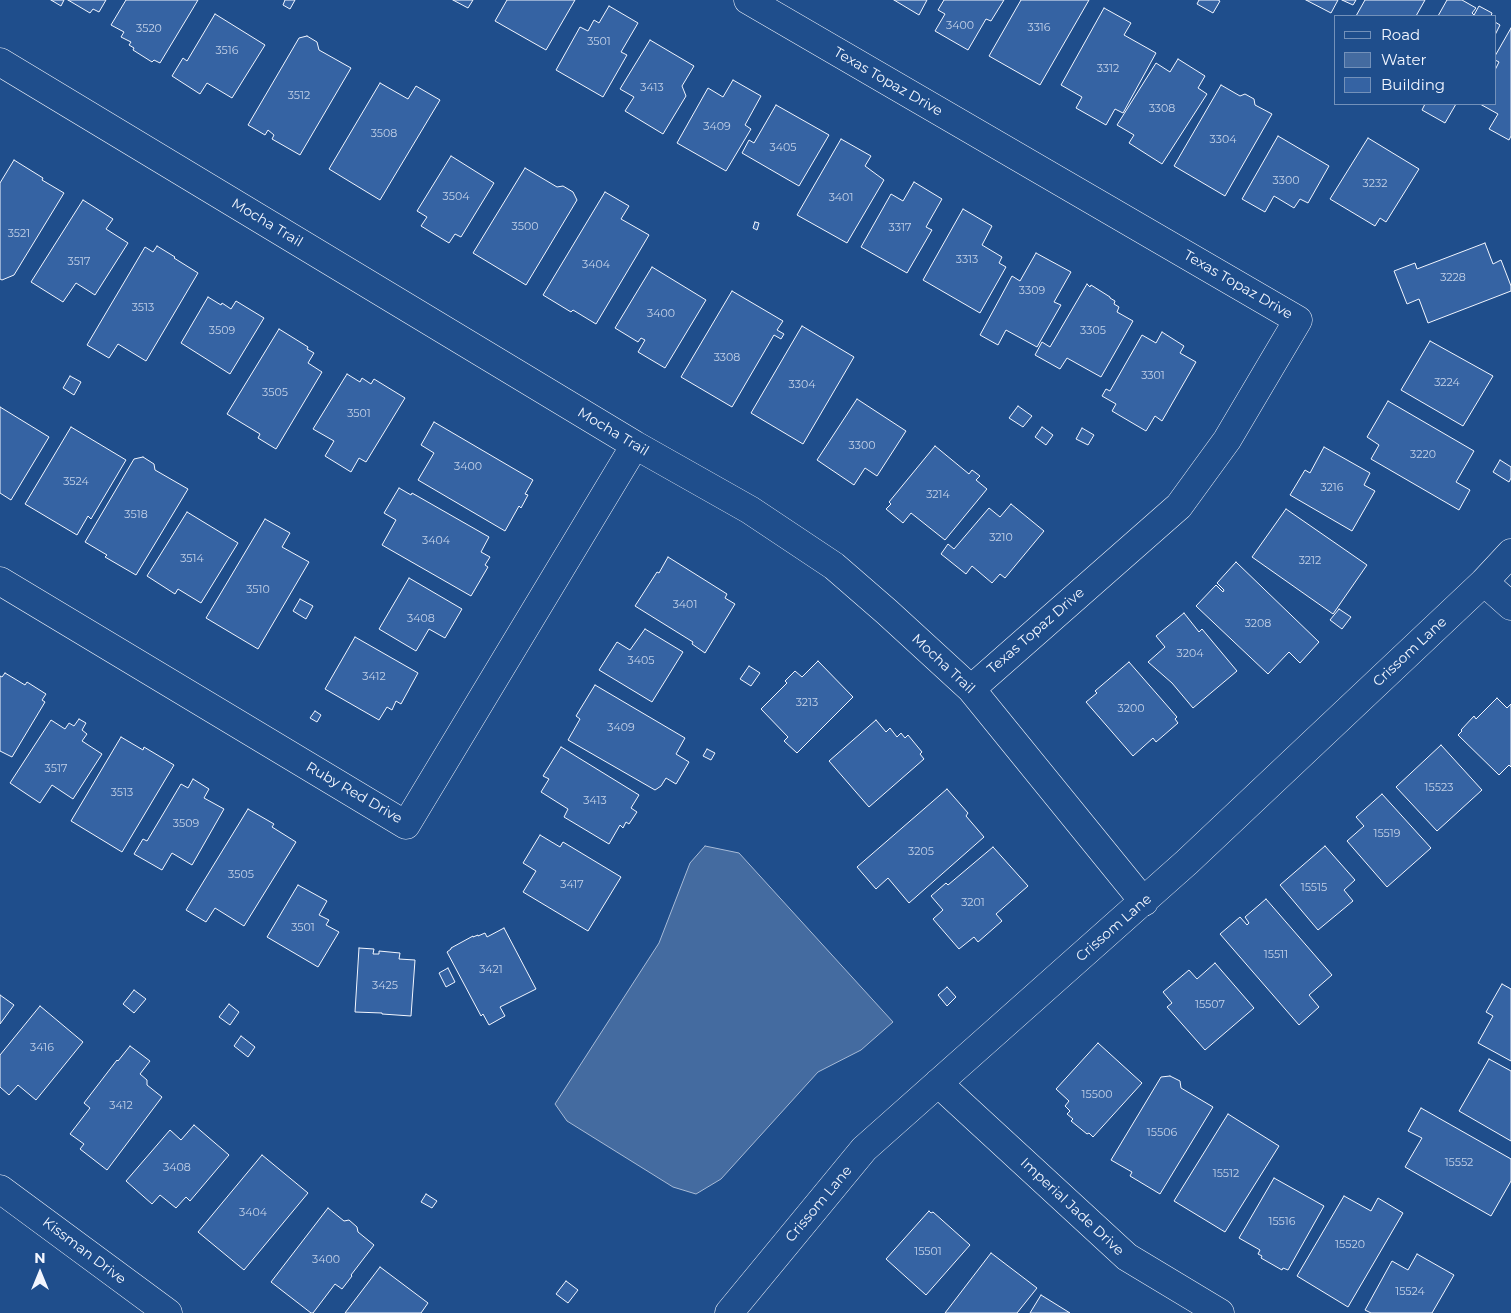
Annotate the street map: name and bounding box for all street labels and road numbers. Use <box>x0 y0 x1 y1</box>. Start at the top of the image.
street label: Texas Topaz Drive <box>831 44 945 120</box>
street label: Mocha Trail <box>228 195 306 251</box>
street label: Texas Topaz Drive <box>1181 247 1295 323</box>
street label: Mocha Trail <box>574 404 652 460</box>
street label: Texas Topaz Drive <box>984 584 1088 678</box>
street label: Crissom Lane <box>1370 614 1450 690</box>
street label: Mocha Trail <box>908 631 978 697</box>
street label: Ruby Red Drive <box>303 759 405 827</box>
street label: Crissom Lane <box>1073 891 1155 965</box>
street label: Imperial Jade Drive <box>1017 1155 1127 1259</box>
street label: Crissom Lane <box>782 1162 856 1246</box>
street label: Kissman Drive <box>39 1214 129 1288</box>

